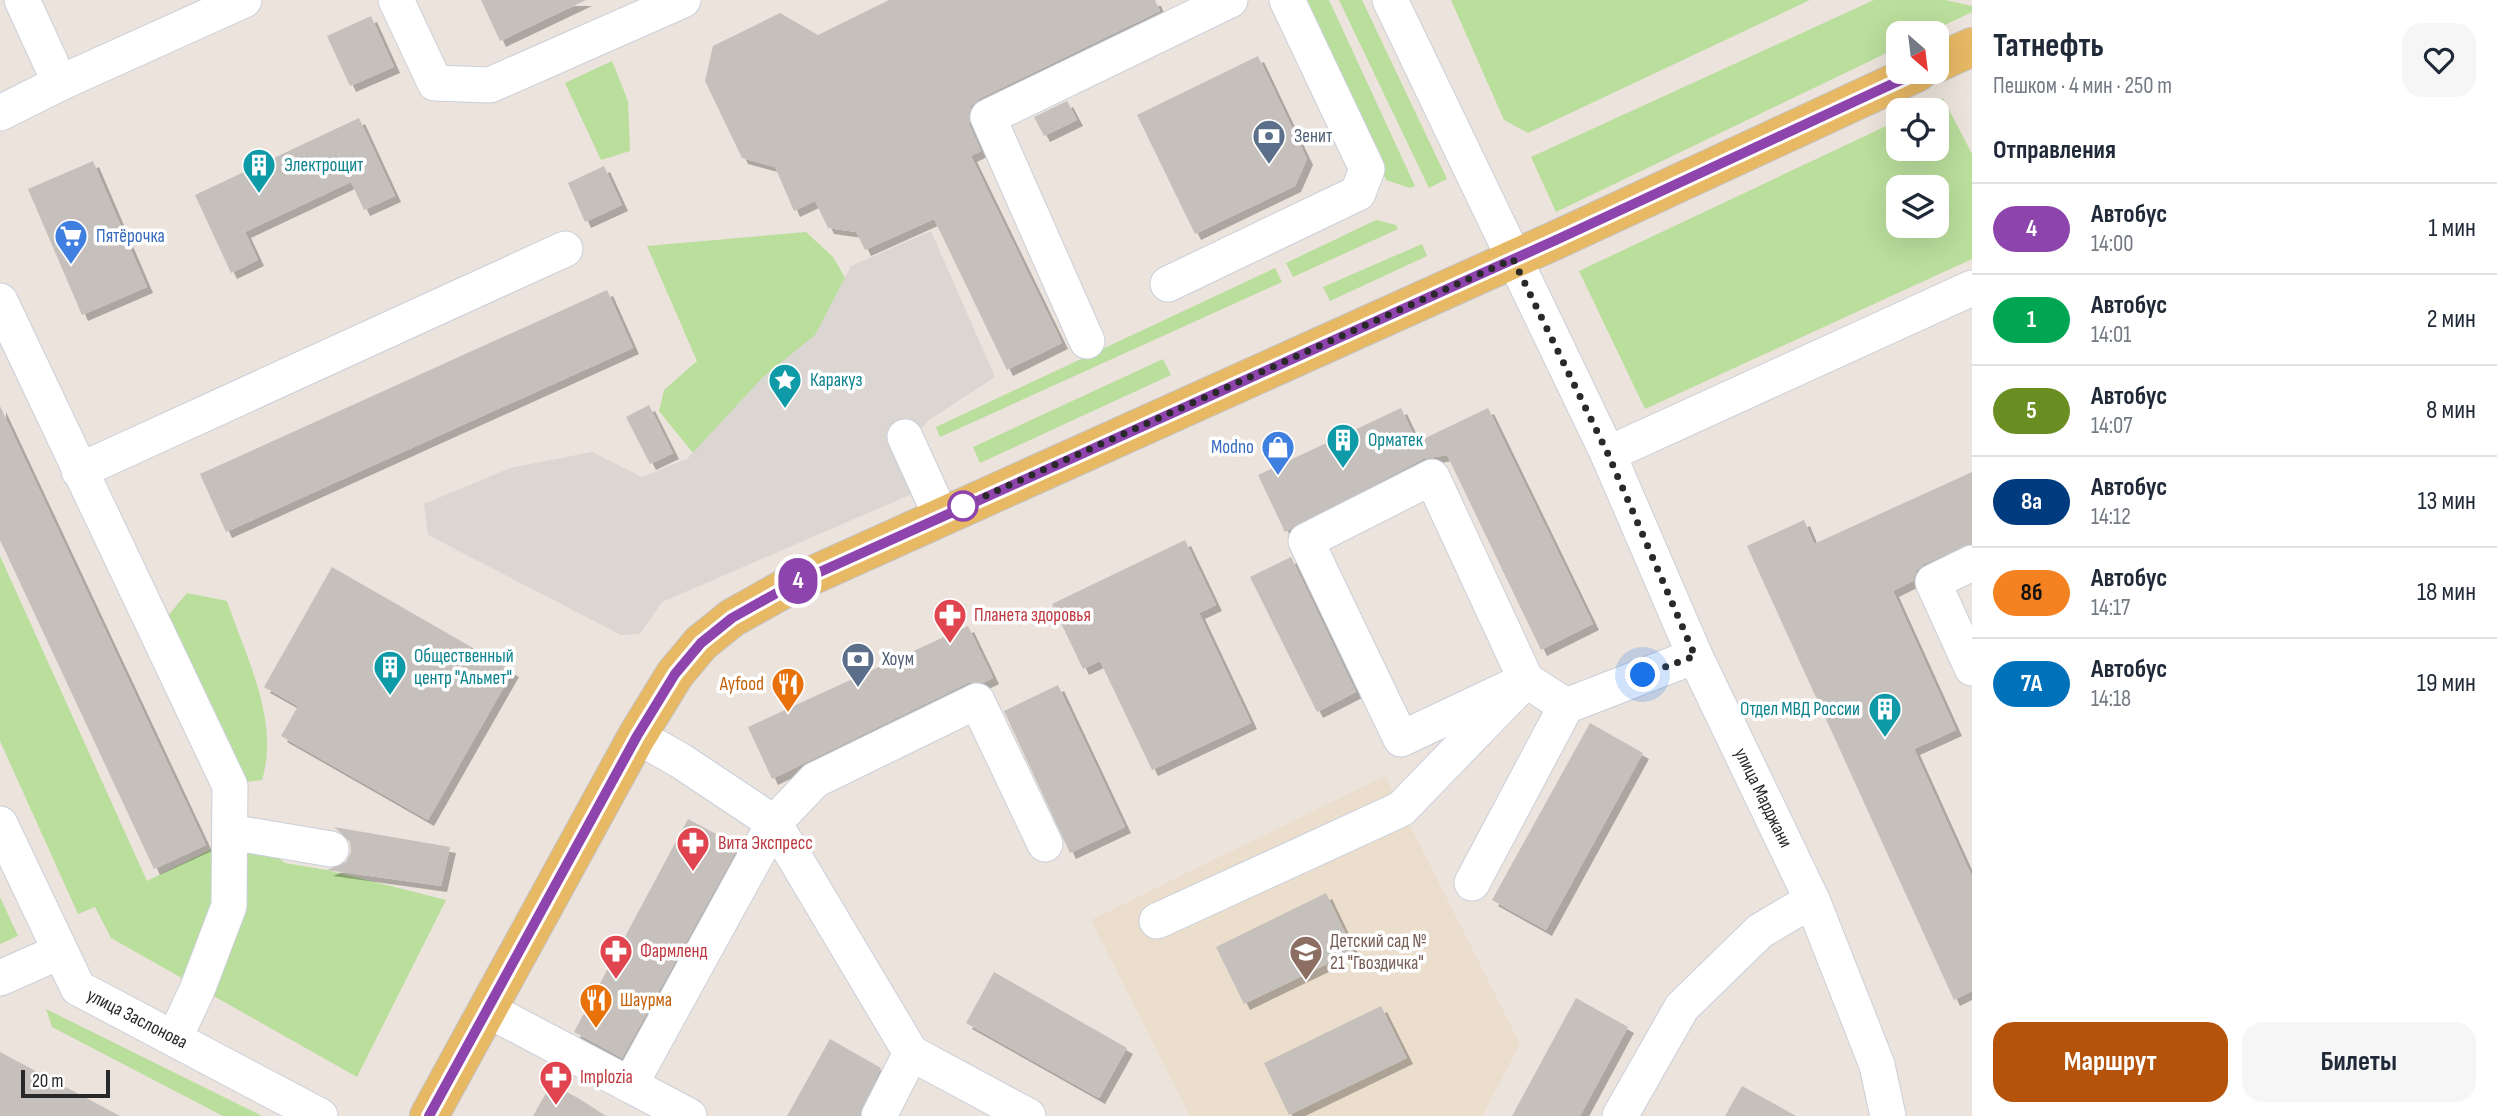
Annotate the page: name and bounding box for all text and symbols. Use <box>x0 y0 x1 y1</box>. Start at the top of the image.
north arrow <box>1886 21 1950 84</box>
map controls <box>1886 21 1949 238</box>
button: heart <box>2402 23 2476 97</box>
text: Татнефть <box>1993 26 2104 66</box>
text: Пешком · 4 мин · 250 m <box>1993 72 2172 100</box>
button: locate <box>1886 98 1949 161</box>
bank icon: Зенит <box>1250 117 1288 166</box>
place label: Зенит <box>1294 125 1333 148</box>
text: Отправления <box>1993 135 2116 166</box>
building icon: Электрощит <box>240 146 278 195</box>
place label: Электрощит <box>284 154 364 177</box>
button: layers <box>1886 175 1949 238</box>
text: Автобус <box>2091 199 2167 230</box>
text: 1 мин <box>2428 213 2476 244</box>
text: 4 <box>2026 214 2037 243</box>
supermarket icon: Пятёрочка <box>52 217 90 266</box>
place label: Пятёрочка <box>96 225 165 248</box>
text: 14:00 <box>2091 230 2134 258</box>
text: Автобус <box>2091 290 2167 321</box>
text: 2 мин <box>2427 304 2476 335</box>
text: 1 <box>2027 305 2036 334</box>
text: 14:01 <box>2091 321 2131 349</box>
place icon: Каракуз <box>766 361 804 410</box>
place label: Каракуз <box>810 369 863 392</box>
text: Автобус <box>2091 381 2167 412</box>
text: 8 мин <box>2426 395 2476 426</box>
text: 5 <box>2026 396 2037 425</box>
text: 14:07 <box>2091 412 2132 440</box>
building icon: Орматек <box>1324 421 1362 470</box>
shop icon: Modno <box>1259 428 1297 477</box>
place label: Орматек <box>1368 429 1424 452</box>
place label: Modno <box>1211 436 1254 459</box>
text: Автобус <box>2091 472 2167 503</box>
text: 13 мин <box>2417 486 2476 517</box>
text: 8а <box>2021 487 2042 516</box>
unlabelled marker <box>948 491 978 521</box>
text: 14:12 <box>2091 503 2131 531</box>
line badge: 4 <box>775 558 821 604</box>
text: Автобус <box>2091 563 2167 594</box>
text: 4 <box>792 566 804 595</box>
text: 18 мин <box>2417 577 2476 608</box>
text: 8б <box>2021 578 2042 607</box>
text: 14:17 <box>2091 594 2130 622</box>
pharmacy icon: Планета здоровья <box>931 596 969 645</box>
place label: Планета здоровья <box>974 604 1091 627</box>
bank icon: Хоум <box>839 640 877 689</box>
place label: Общественный центр "Альмет" <box>414 645 514 690</box>
building icon: Общественный центр "Альмет" <box>371 648 409 697</box>
place label: Хоум <box>881 648 914 671</box>
text: Автобус <box>2091 654 2167 685</box>
your location <box>1625 657 1660 692</box>
restaurant icon: Ayfood <box>769 665 807 714</box>
text: 19 мин <box>2417 668 2476 699</box>
text: 7А <box>2021 669 2042 698</box>
place label: Ayfood <box>719 673 764 696</box>
text: 14:18 <box>2091 685 2131 713</box>
building icon: Отдел МВД России <box>1866 690 1904 739</box>
place label: Отдел МВД России <box>1740 698 1860 721</box>
street label: улица Марджани <box>1729 744 1797 852</box>
pharmacy icon: Вита Экспресс <box>674 824 712 873</box>
place label: Вита Экспресс <box>718 832 813 855</box>
place label: Детский сад № 21 "Гвоздичка" <box>1330 930 1427 975</box>
pharmacy icon: Фармленд <box>597 932 635 981</box>
school or university icon: Детский сад № 21 "Гвоздичка" <box>1287 933 1325 982</box>
place label: Фармленд <box>640 940 707 963</box>
restaurant icon: Шаурма <box>577 981 615 1030</box>
street label: улица Заслонова <box>83 984 191 1054</box>
place label: Шаурма <box>620 989 672 1012</box>
button: Маршрут <box>1993 1022 2228 1102</box>
button: Билеты <box>2242 1022 2476 1102</box>
pharmacy icon: Implozia <box>537 1058 575 1107</box>
place label: Implozia <box>580 1066 633 1089</box>
scale bar <box>21 1067 110 1099</box>
text: 20 m <box>32 1070 64 1093</box>

